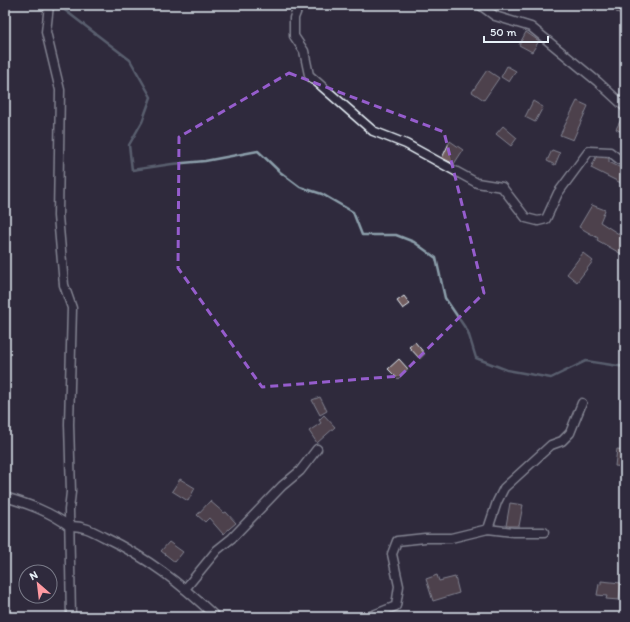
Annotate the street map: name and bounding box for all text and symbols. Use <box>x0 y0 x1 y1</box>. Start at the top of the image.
scale bar <box>484 18 548 44</box>
text: 50 m <box>490 25 516 39</box>
north arrow <box>18 564 58 604</box>
text: N <box>27 568 40 583</box>

